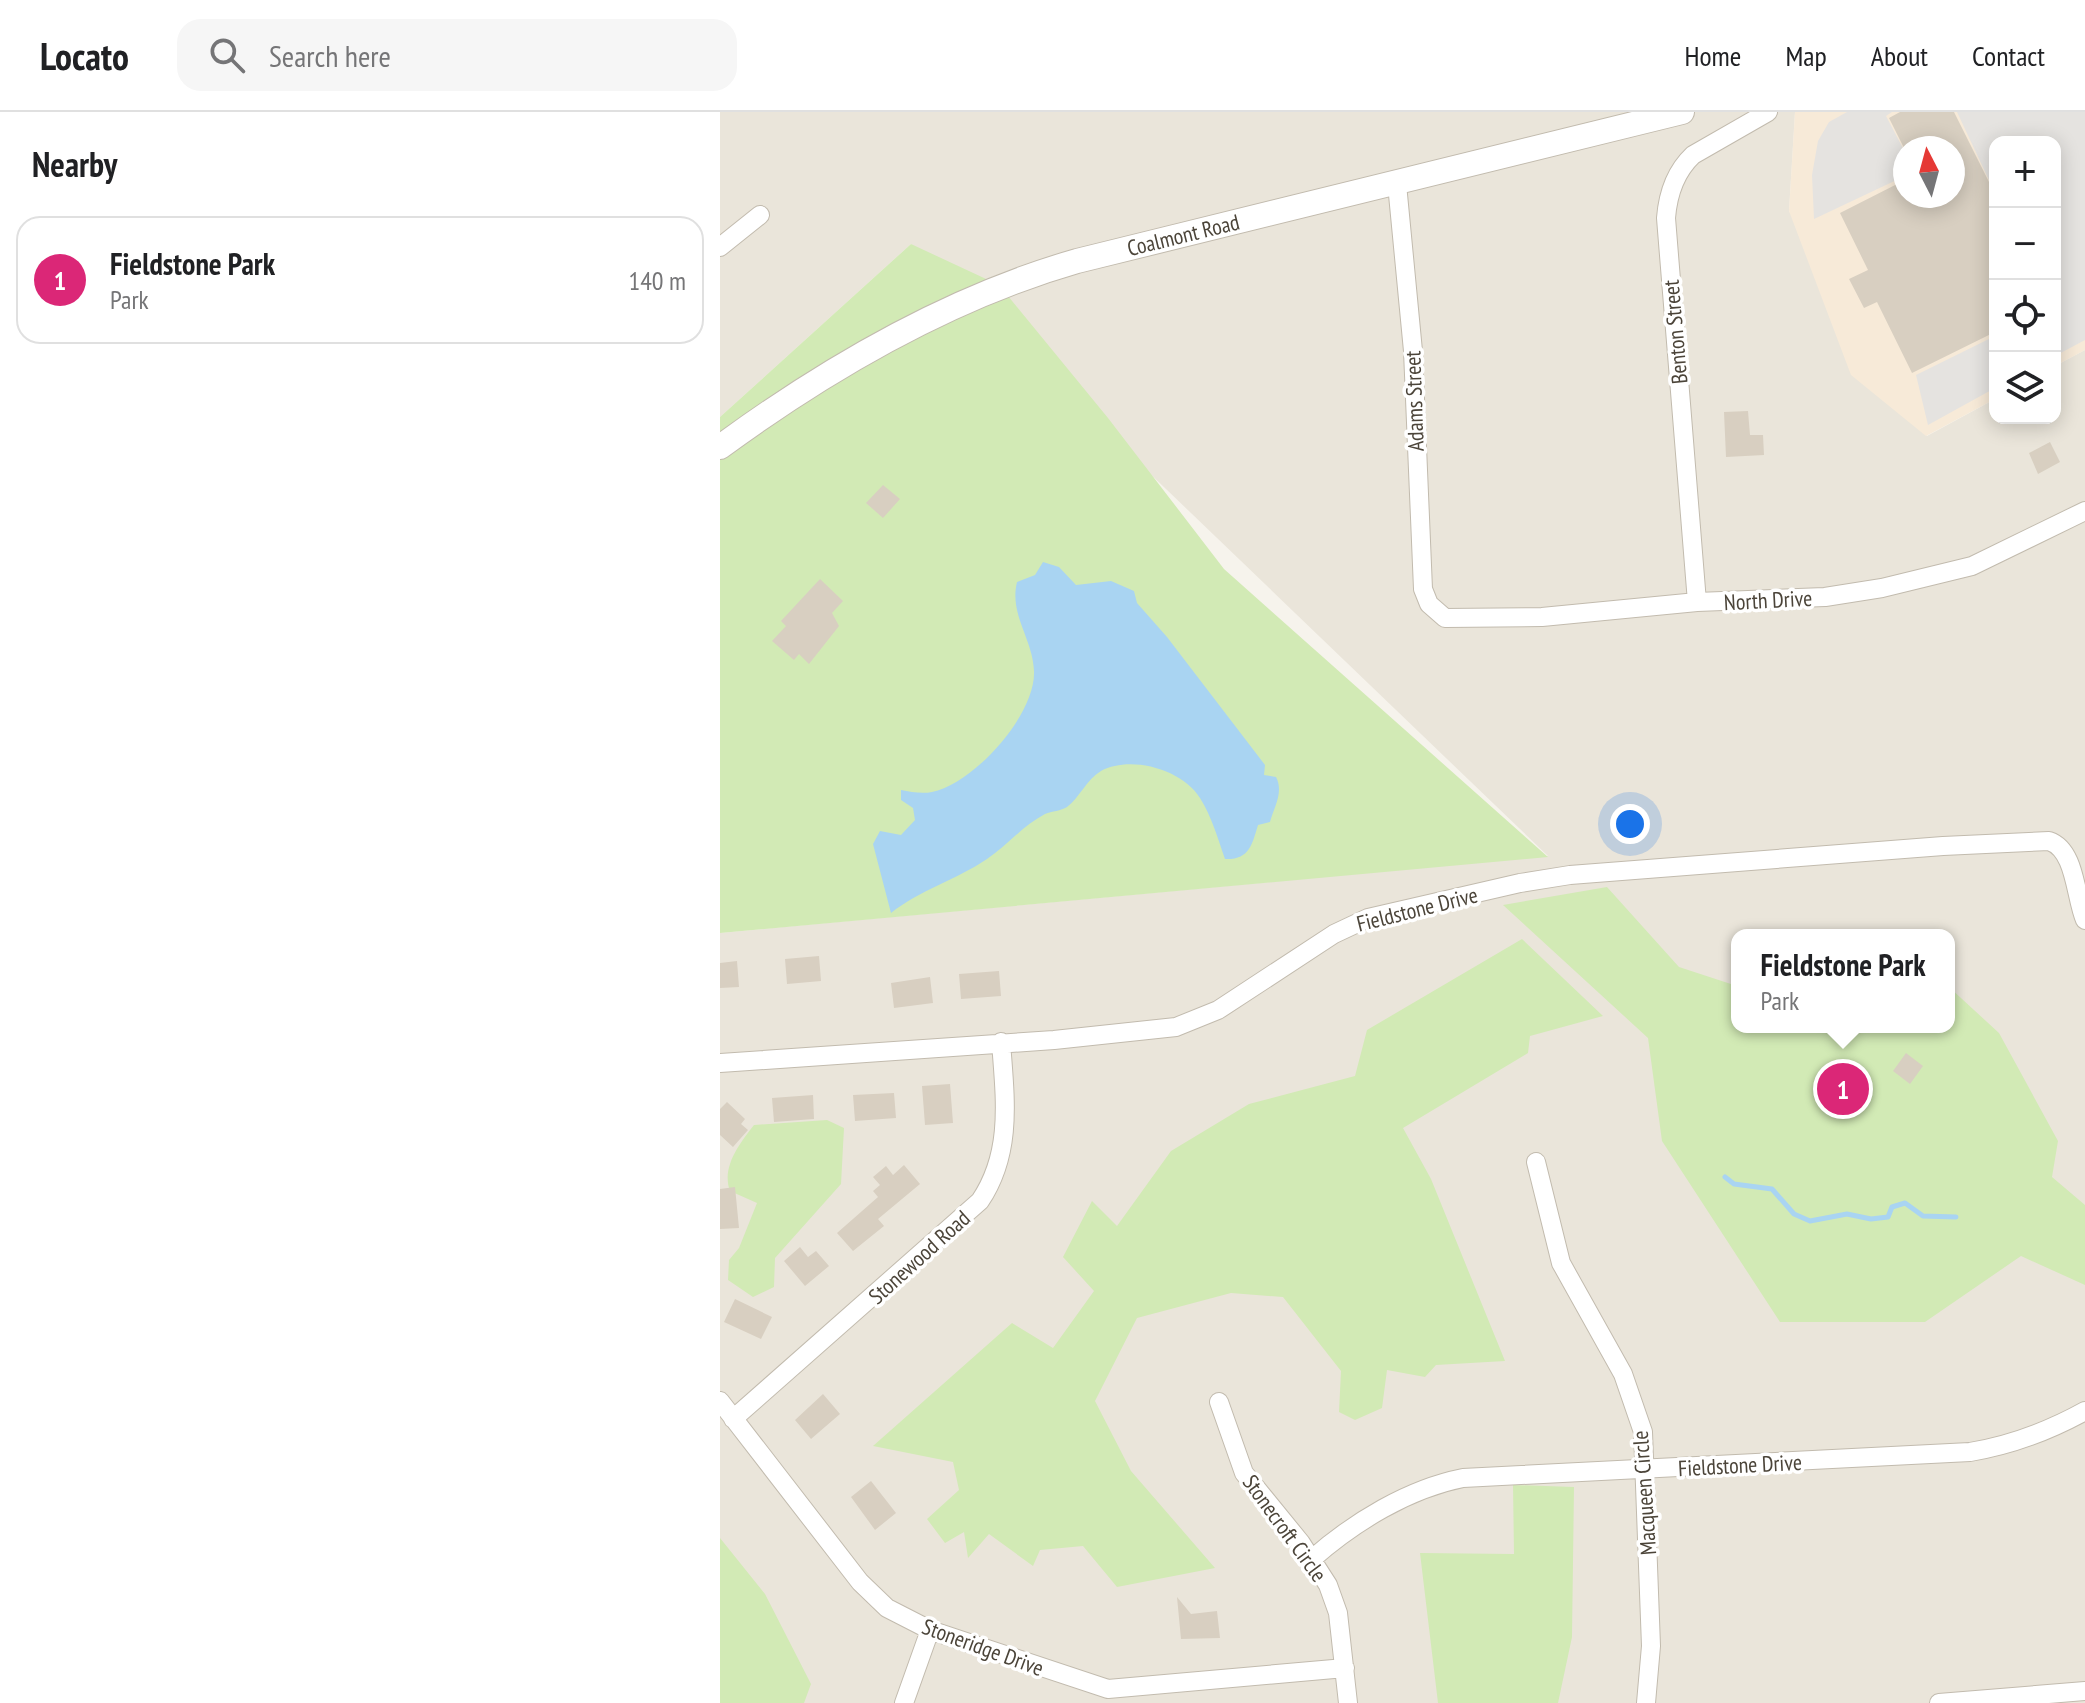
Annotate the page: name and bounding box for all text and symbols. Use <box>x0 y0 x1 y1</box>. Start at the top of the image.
search box <box>177 19 737 91</box>
text: Locato <box>40 31 129 80</box>
icon: search <box>205 33 249 77</box>
text: Search here <box>269 36 391 75</box>
text: Home <box>1685 37 1741 74</box>
text: Map <box>1785 37 1827 74</box>
text: About <box>1871 37 1928 74</box>
text: Contact <box>1972 37 2045 74</box>
north arrow <box>1893 136 1965 208</box>
map controls <box>1989 136 2061 424</box>
button: + <box>1989 136 2061 208</box>
text: Nearby <box>32 142 117 186</box>
street label: Coalmont Road <box>1124 208 1242 262</box>
button: − <box>1989 208 2061 280</box>
text: Fieldstone Park <box>110 244 275 283</box>
text: 1 <box>54 264 66 297</box>
text: 140 m <box>628 264 686 297</box>
street label: Benton Street <box>1657 279 1693 385</box>
button: locate <box>1989 280 2061 352</box>
text: Park <box>110 283 149 316</box>
street label: Adams Street <box>1398 350 1430 452</box>
button: layers <box>1989 352 2061 424</box>
street label: North Drive <box>1723 584 1813 616</box>
your location <box>1610 804 1650 844</box>
street label: Fieldstone Drive <box>1354 880 1480 938</box>
popup <box>1731 929 1955 1033</box>
text: Fieldstone Park <box>1761 945 1926 984</box>
text: Park <box>1761 984 1799 1017</box>
pin: 1 <box>1817 1059 1869 1119</box>
street label: Stonewood Road <box>862 1204 976 1310</box>
street label: Macqueen Circle <box>1626 1430 1662 1556</box>
street label: Fieldstone Drive <box>1677 1448 1803 1482</box>
street label: Stonecroft Circle <box>1237 1469 1333 1587</box>
street label: Stoneridge Drive <box>918 1612 1048 1682</box>

